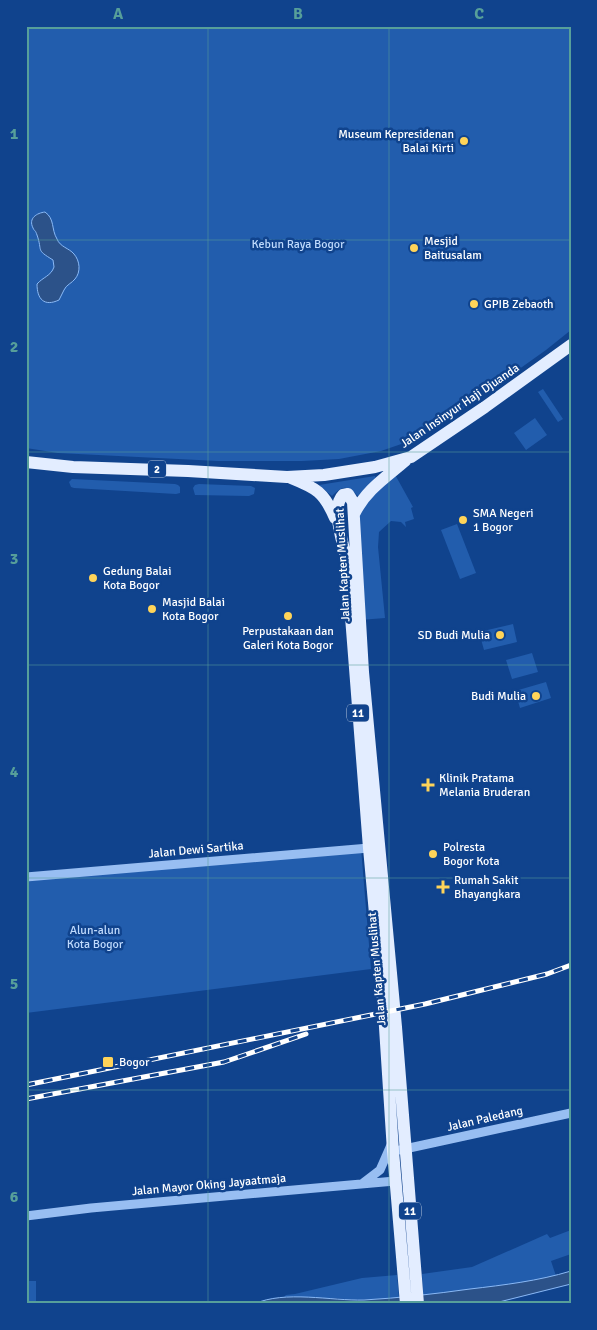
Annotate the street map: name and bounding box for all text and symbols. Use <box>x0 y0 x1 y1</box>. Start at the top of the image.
text: A <box>113 4 124 24</box>
text: B <box>293 4 303 24</box>
text: C <box>474 4 484 24</box>
text: 1 <box>10 124 19 144</box>
place label: Museum Kepresidenan Balai Kirti <box>338 127 454 156</box>
marker: Museum Kepresidenan Balai Kirti <box>458 135 470 147</box>
place label: Mesjid Baitusalam <box>424 234 482 263</box>
park label: Kebun Raya Bogor <box>252 237 345 252</box>
marker: Mesjid Baitusalam <box>408 242 420 254</box>
place label: GPIB Zebaoth <box>484 297 554 312</box>
marker: GPIB Zebaoth <box>468 298 480 310</box>
text: 2 <box>10 337 18 357</box>
street label: Jalan Insinyur Haji Djuanda <box>398 361 522 451</box>
road number: 2 <box>148 460 166 478</box>
place label: SMA Negeri 1 Bogor <box>473 506 534 535</box>
street label: Jalan Kapten Muslihat <box>333 508 353 622</box>
marker: SMA Negeri 1 Bogor <box>457 514 469 526</box>
text: 3 <box>10 549 18 569</box>
place label: Gedung Balai Kota Bogor <box>103 564 171 593</box>
marker: Gedung Balai Kota Bogor <box>87 572 99 584</box>
place label: Masjid Balai Kota Bogor <box>162 595 225 624</box>
marker: Masjid Balai Kota Bogor <box>146 603 158 615</box>
marker: Perpustakaan dan Galeri Kota Bogor <box>282 610 294 622</box>
place label: Perpustakaan dan Galeri Kota Bogor <box>242 624 334 653</box>
place label: SD Budi Mulia <box>418 628 490 643</box>
marker: SD Budi Mulia <box>494 629 506 641</box>
place label: Budi Mulia <box>471 689 526 704</box>
marker: Budi Mulia <box>530 690 542 702</box>
road number: 11 <box>347 704 369 721</box>
text: 4 <box>10 762 19 782</box>
place label: Klinik Pratama Melania Bruderan <box>439 771 530 800</box>
marker: Klinik Pratama Melania Bruderan <box>421 778 435 792</box>
street label: Jalan Dewi Sartika <box>148 838 244 862</box>
place label: Polresta Bogor Kota <box>443 840 500 869</box>
marker: Polresta Bogor Kota <box>427 848 439 860</box>
place label: Rumah Sakit Bhayangkara <box>454 873 521 902</box>
marker: Rumah Sakit Bhayangkara <box>436 880 450 894</box>
street label: Jalan Kapten Muslihat <box>365 912 389 1026</box>
park label: Alun-alun Kota Bogor <box>67 923 124 952</box>
text: 5 <box>10 974 18 994</box>
marker: Bogor <box>101 1055 115 1069</box>
place label: Bogor <box>119 1055 150 1070</box>
street label: Jalan Paledang <box>446 1103 524 1135</box>
street label: Jalan Mayor Oking Jayaatmaja <box>131 1171 287 1199</box>
text: 6 <box>10 1187 19 1207</box>
road number: 11 <box>399 1202 421 1220</box>

